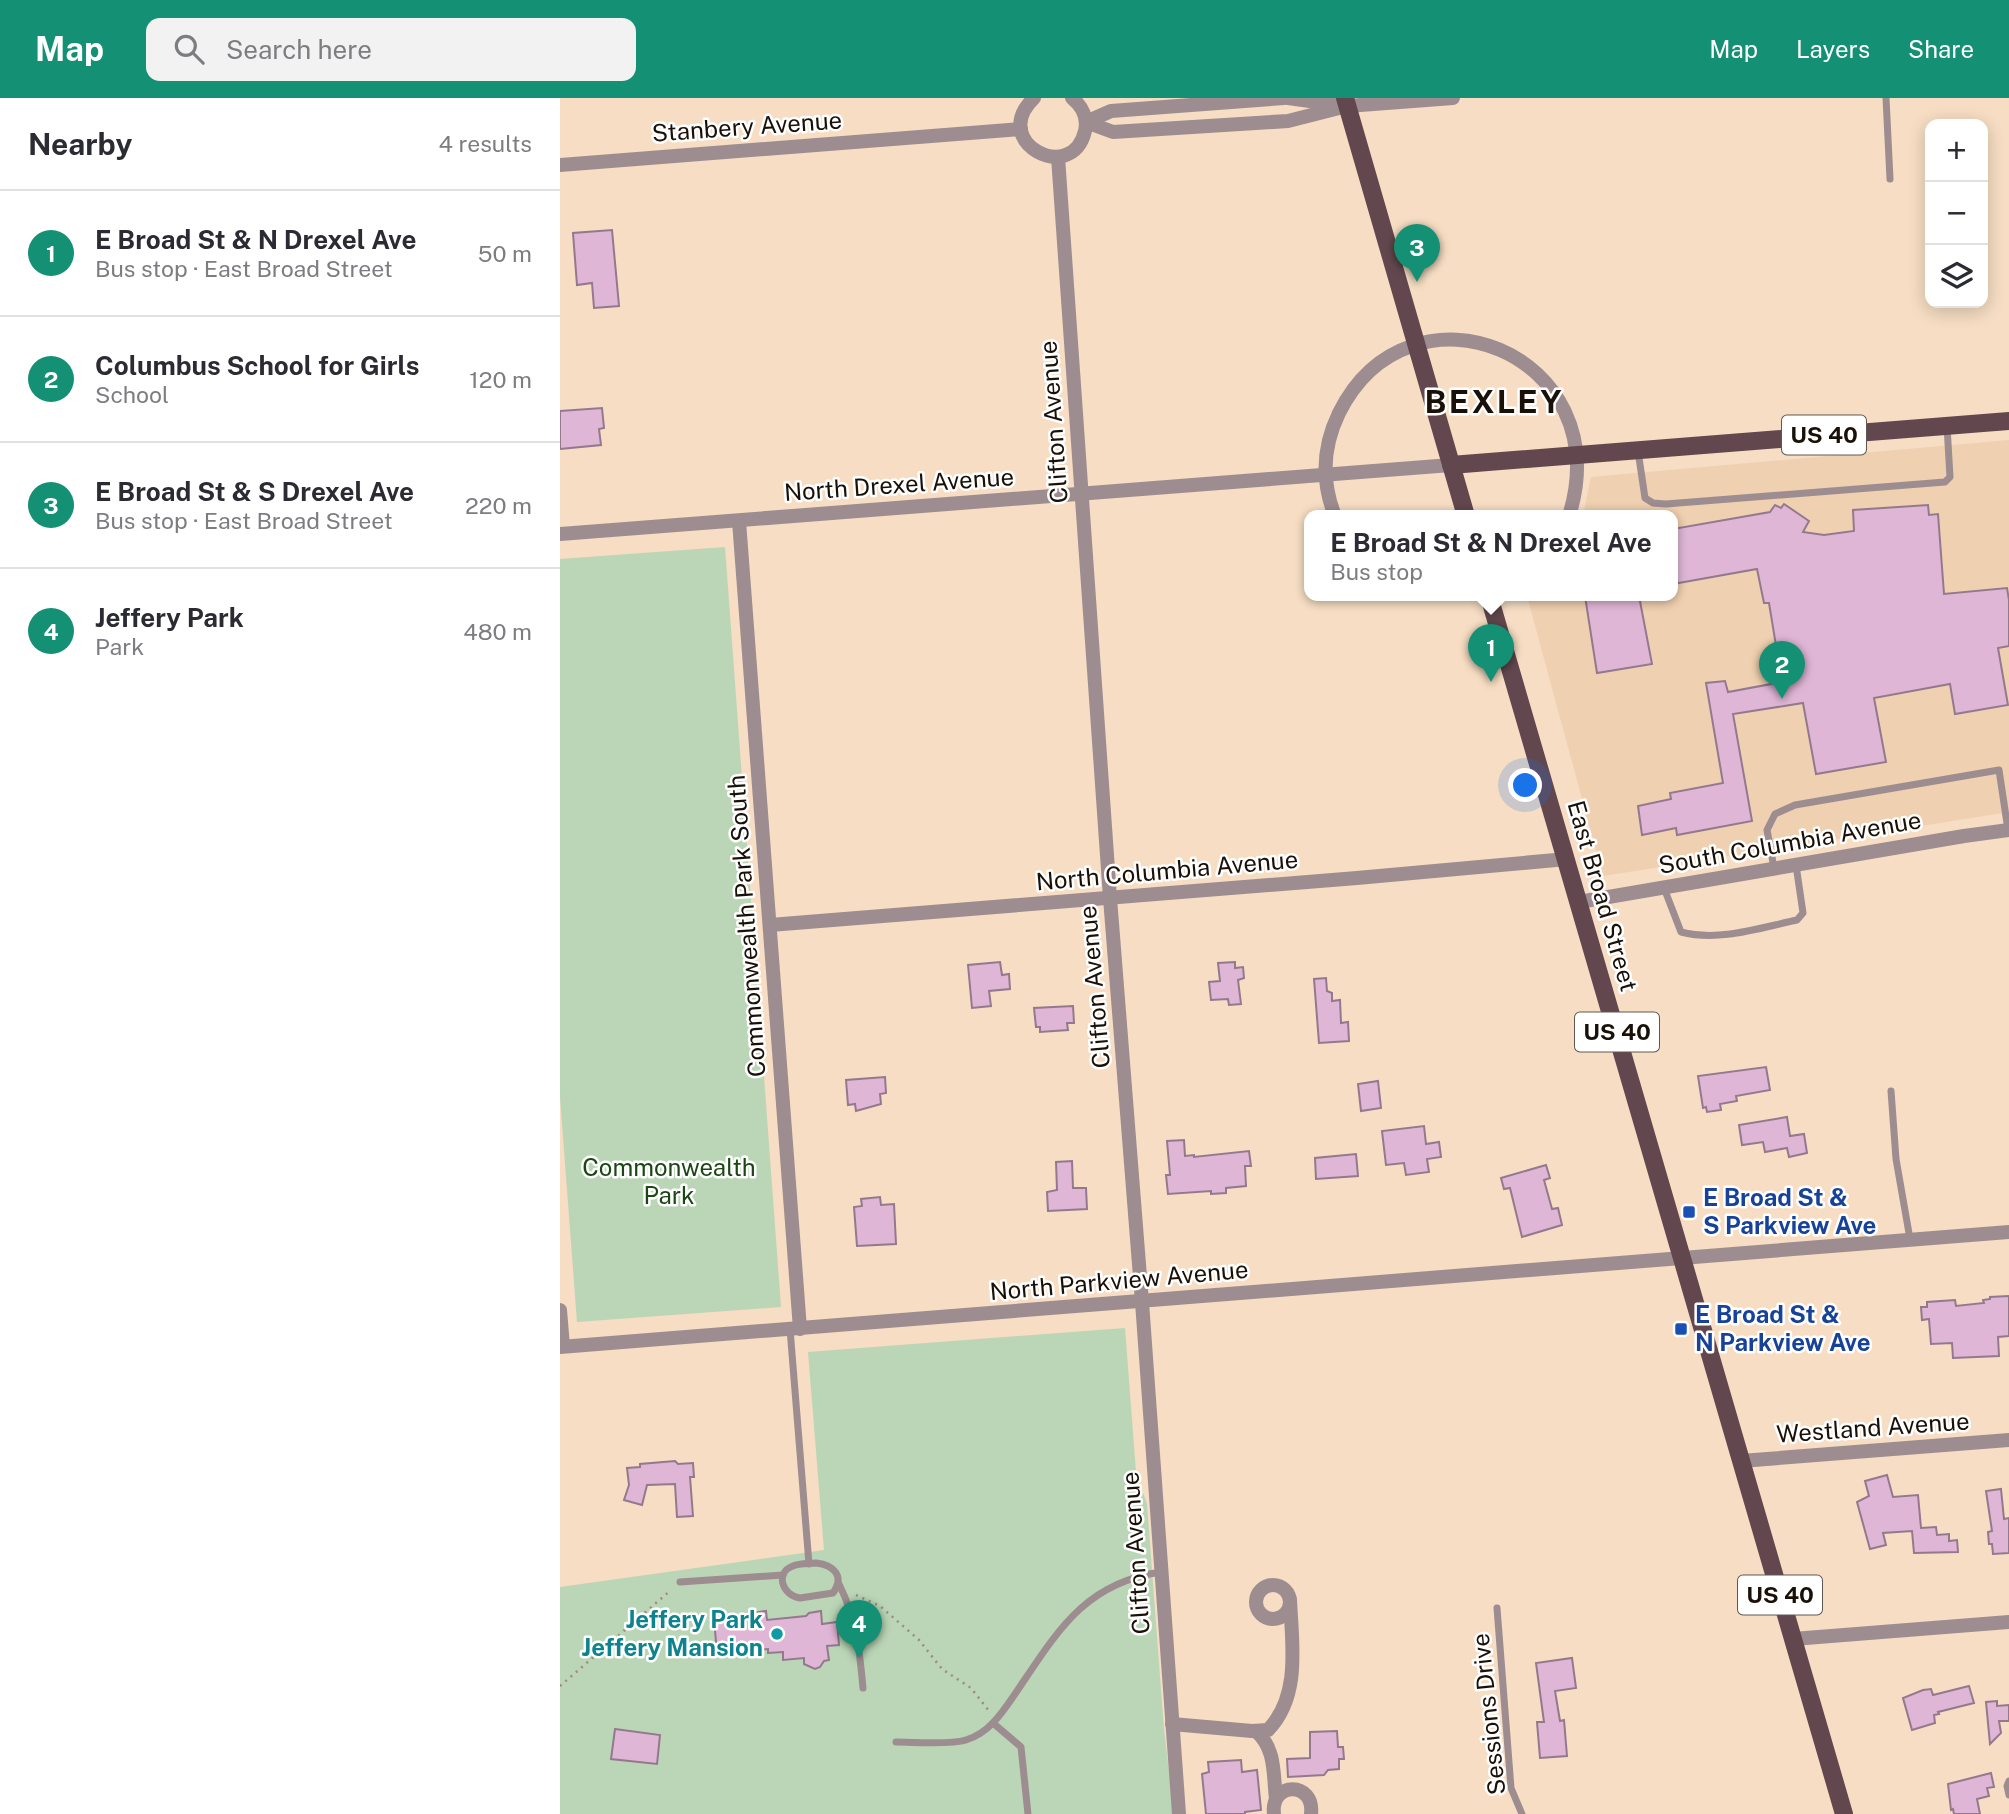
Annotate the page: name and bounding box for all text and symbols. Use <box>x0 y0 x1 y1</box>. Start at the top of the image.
search box <box>146 18 636 81</box>
text: Map <box>35 30 104 68</box>
icon: search <box>170 30 208 68</box>
text: Search here <box>226 34 372 65</box>
text: Map <box>1709 35 1758 63</box>
text: Layers <box>1796 35 1870 63</box>
text: Share <box>1908 35 1974 63</box>
street label: Stanbery Avenue <box>651 105 843 147</box>
map controls <box>1925 119 1988 308</box>
button: + <box>1925 119 1988 182</box>
text: Nearby <box>28 126 132 162</box>
text: 4 results <box>438 130 532 157</box>
button: − <box>1925 182 1988 245</box>
text: E Broad St & N Drexel Ave <box>95 224 416 255</box>
pin: 3 <box>1394 224 1440 282</box>
text: 1 <box>46 240 56 267</box>
text: 50 m <box>478 240 532 267</box>
button: layers <box>1925 245 1988 308</box>
text: Bus stop · East Broad Street <box>95 255 393 282</box>
street label: Clifton Avenue <box>1033 340 1073 504</box>
text: Columbus School for Girls <box>95 350 419 381</box>
text: 2 <box>44 366 58 393</box>
text: 120 m <box>469 366 532 393</box>
text: School <box>95 381 169 408</box>
district label: BEXLEY <box>1424 383 1564 420</box>
road number: US 40 <box>1782 416 1866 454</box>
street label: North Drexel Avenue <box>783 462 1015 506</box>
text: E Broad St & S Drexel Ave <box>95 476 414 507</box>
text: 3 <box>43 492 59 519</box>
text: 220 m <box>465 492 532 519</box>
text: Bus stop · East Broad Street <box>95 507 393 534</box>
popup <box>1304 510 1678 601</box>
text: E Broad St & N Drexel Ave <box>1330 527 1652 558</box>
text: Bus stop <box>1330 558 1423 585</box>
text: Jeffery Park <box>95 602 244 633</box>
text: 4 <box>43 618 59 645</box>
text: 480 m <box>463 618 532 645</box>
pin: 1 <box>1468 624 1514 682</box>
text: Park <box>95 633 144 660</box>
pin: 2 <box>1759 641 1805 699</box>
your location <box>1508 768 1542 802</box>
street label: Commonwealth Park South <box>721 774 771 1078</box>
street label: East Broad Street <box>1562 797 1644 994</box>
street label: South Columbia Avenue <box>1656 805 1923 879</box>
street label: North Columbia Avenue <box>1035 845 1299 895</box>
street label: Clifton Avenue <box>1073 905 1115 1070</box>
road number: US 40 <box>1575 1012 1659 1051</box>
park label: Commonwealth Park <box>582 1153 756 1209</box>
place label: E Broad St & S Parkview Ave <box>1703 1183 1876 1239</box>
marker: E Broad St & S Parkview Ave <box>1681 1204 1697 1220</box>
street label: North Parkview Avenue <box>988 1255 1249 1305</box>
place label: E Broad St & N Parkview Ave <box>1695 1300 1871 1356</box>
marker: E Broad St & N Parkview Ave <box>1673 1321 1689 1337</box>
street label: Westland Avenue <box>1776 1406 1970 1448</box>
street label: Clifton Avenue <box>1115 1471 1155 1635</box>
road number: US 40 <box>1738 1576 1822 1614</box>
pin: 4 <box>836 1600 882 1658</box>
place label: Jeffery Park Jeffery Mansion <box>582 1605 763 1661</box>
marker: Jeffery Park Jeffery Mansion <box>769 1626 785 1642</box>
street label: Sessions Drive <box>1466 1632 1510 1796</box>

